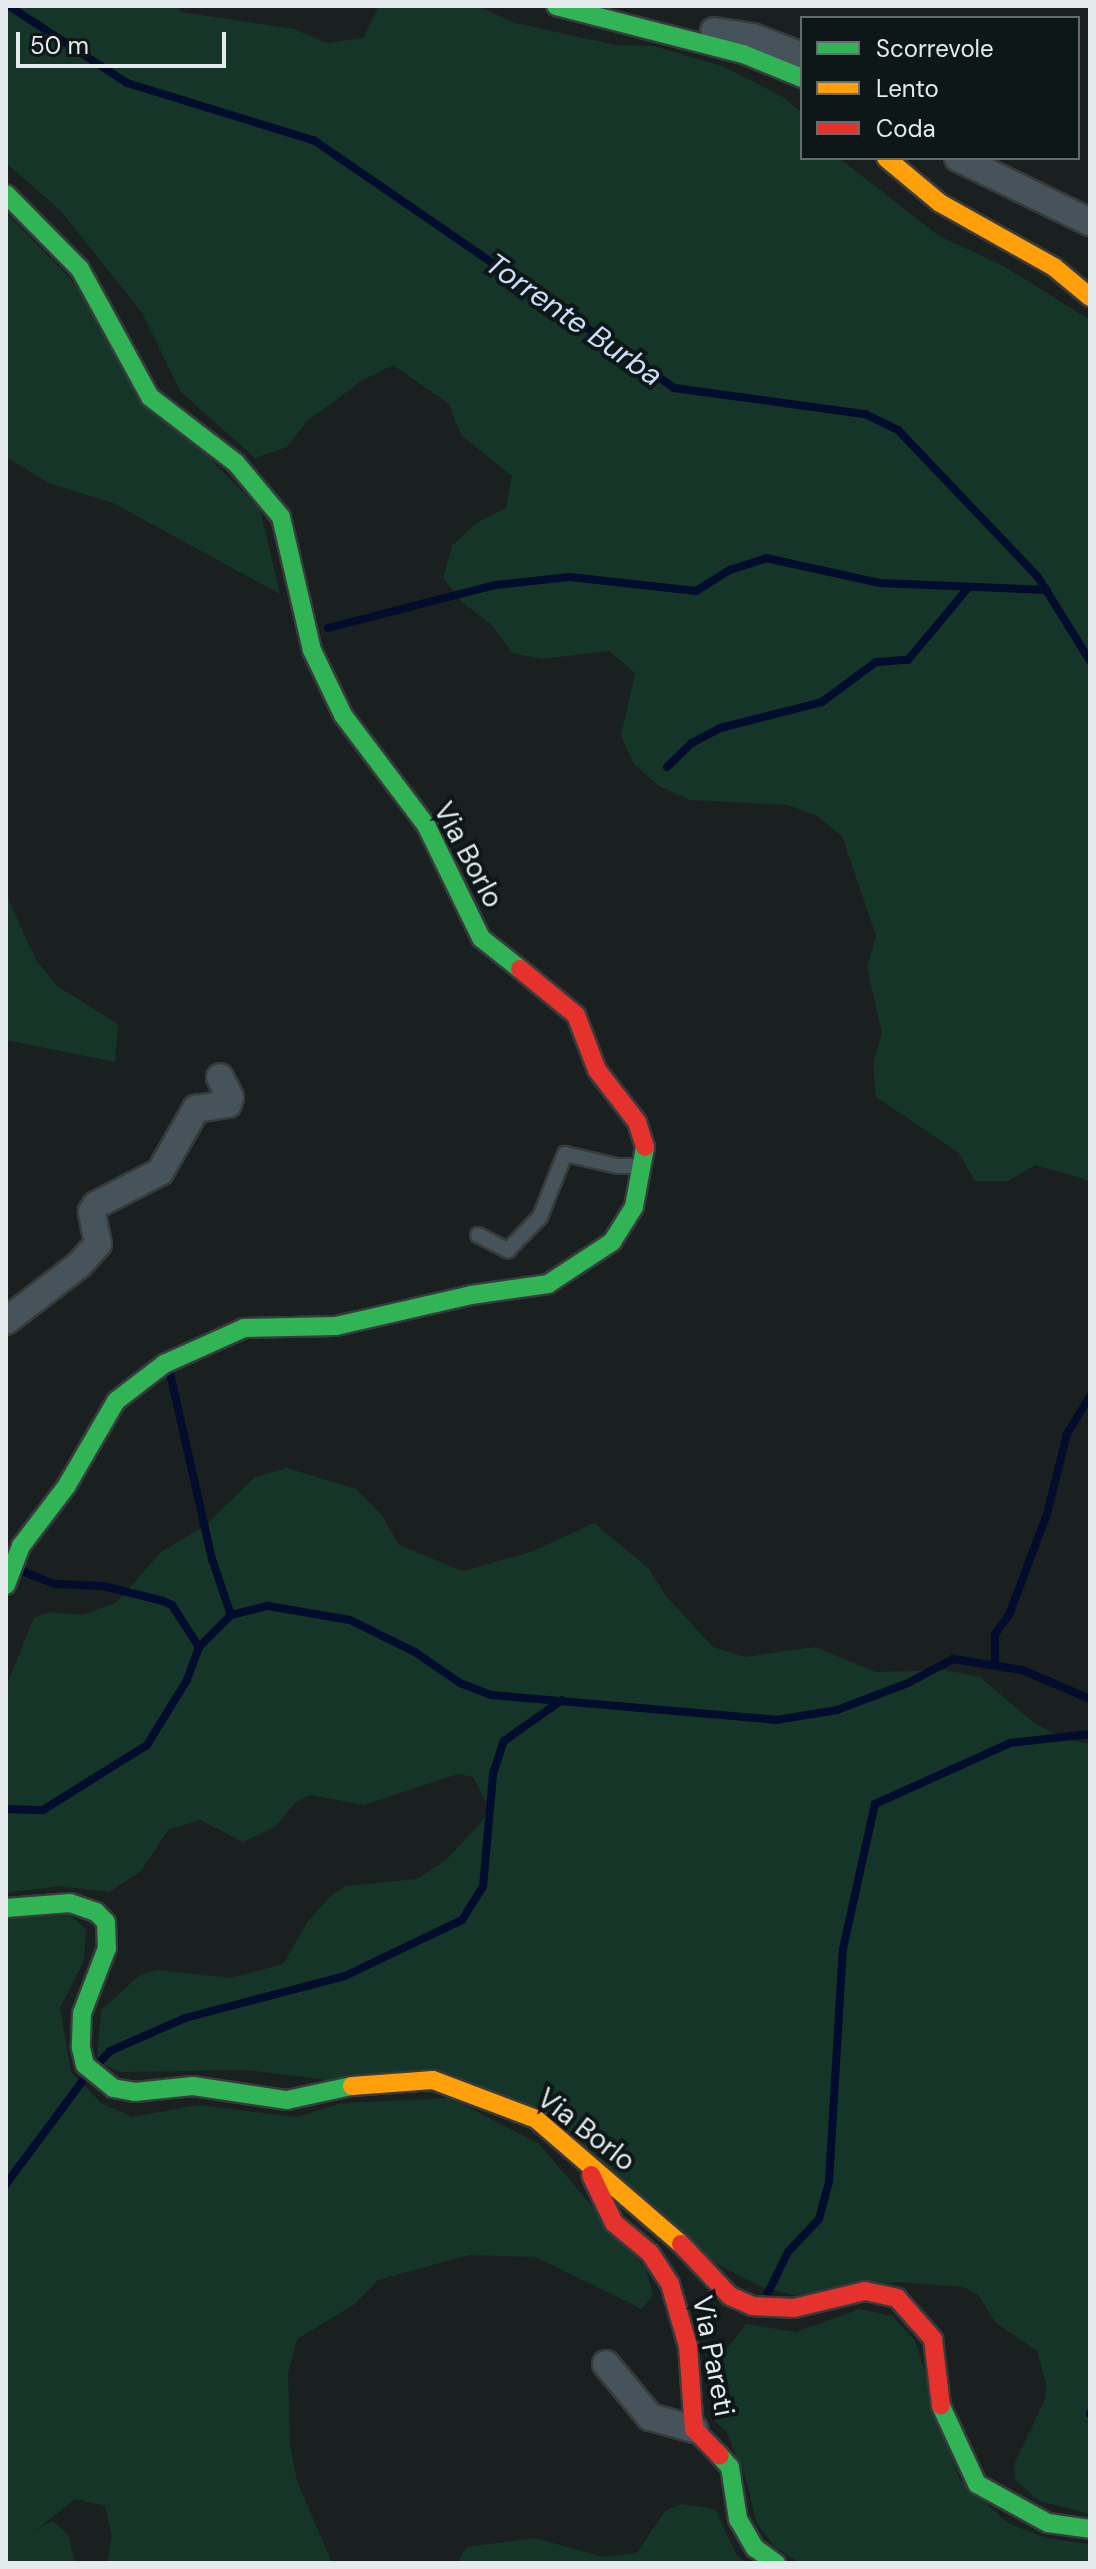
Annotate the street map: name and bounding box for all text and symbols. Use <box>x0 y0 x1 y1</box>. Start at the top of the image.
scale bar <box>20 16 230 66</box>
legend <box>800 16 1080 160</box>
text: 50 m <box>30 30 89 61</box>
text: Scorrevole <box>876 33 994 64</box>
text: Lento <box>876 73 939 104</box>
text: Coda <box>876 113 936 144</box>
water label: Torrente Burba <box>479 246 669 394</box>
street label: Via Borlo <box>426 796 510 914</box>
street label: Via Borlo <box>530 2081 642 2179</box>
street label: Via Pareti <box>685 2293 741 2419</box>

